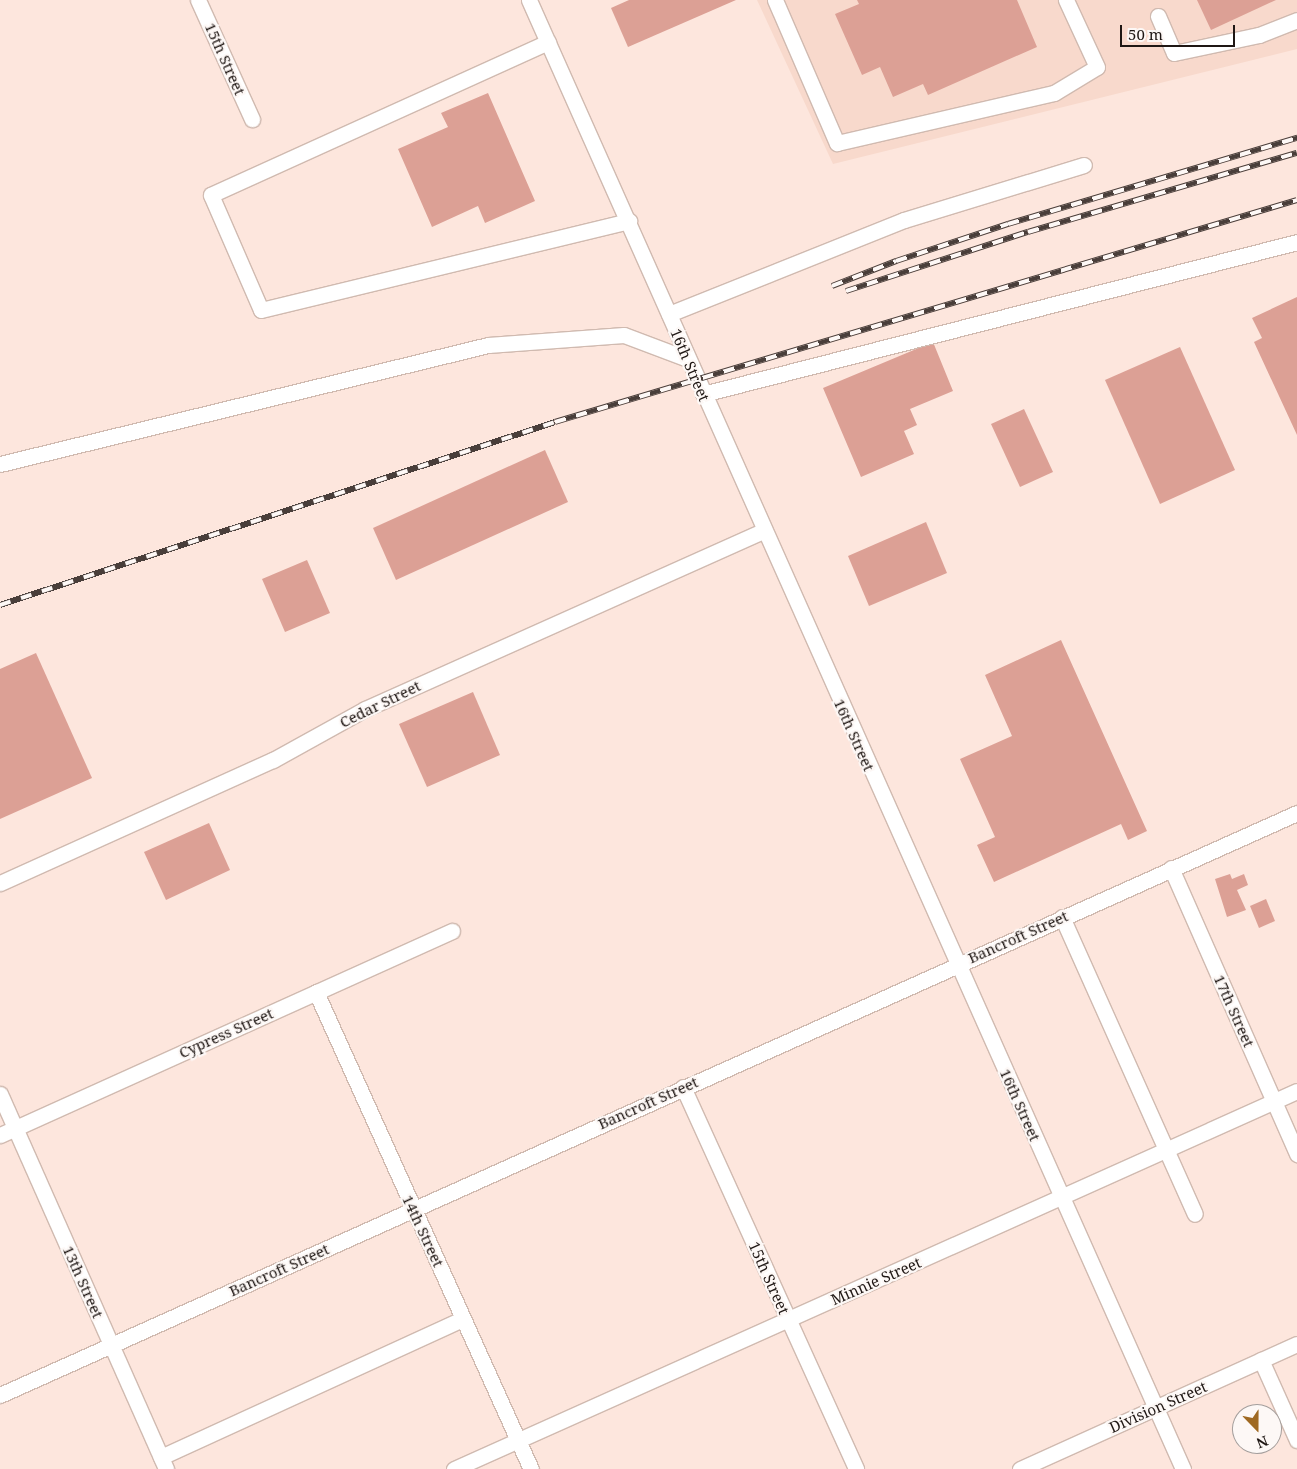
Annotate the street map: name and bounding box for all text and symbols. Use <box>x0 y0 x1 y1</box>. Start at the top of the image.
scale bar <box>1122 15 1237 47</box>
street label: 15th Street <box>201 20 249 98</box>
text: 50 m <box>1128 24 1163 44</box>
street label: 16th Street <box>667 326 713 404</box>
street label: Cedar Street <box>337 677 423 731</box>
street label: 16th Street <box>830 696 878 774</box>
street label: Bancroft Street <box>965 907 1071 967</box>
street label: 17th Street <box>1210 972 1258 1050</box>
street label: Cypress Street <box>176 1004 276 1062</box>
street label: 16th Street <box>996 1066 1044 1144</box>
street label: Bancroft Street <box>595 1073 701 1133</box>
street label: 14th Street <box>399 1192 447 1270</box>
street label: 15th Street <box>745 1239 793 1317</box>
street label: Bancroft Street <box>226 1240 332 1300</box>
street label: 13th Street <box>59 1243 107 1321</box>
street label: Minnie Street <box>828 1253 924 1309</box>
street label: Division Street <box>1106 1377 1210 1437</box>
north arrow <box>1232 1404 1282 1454</box>
text: N <box>1254 1432 1271 1453</box>

